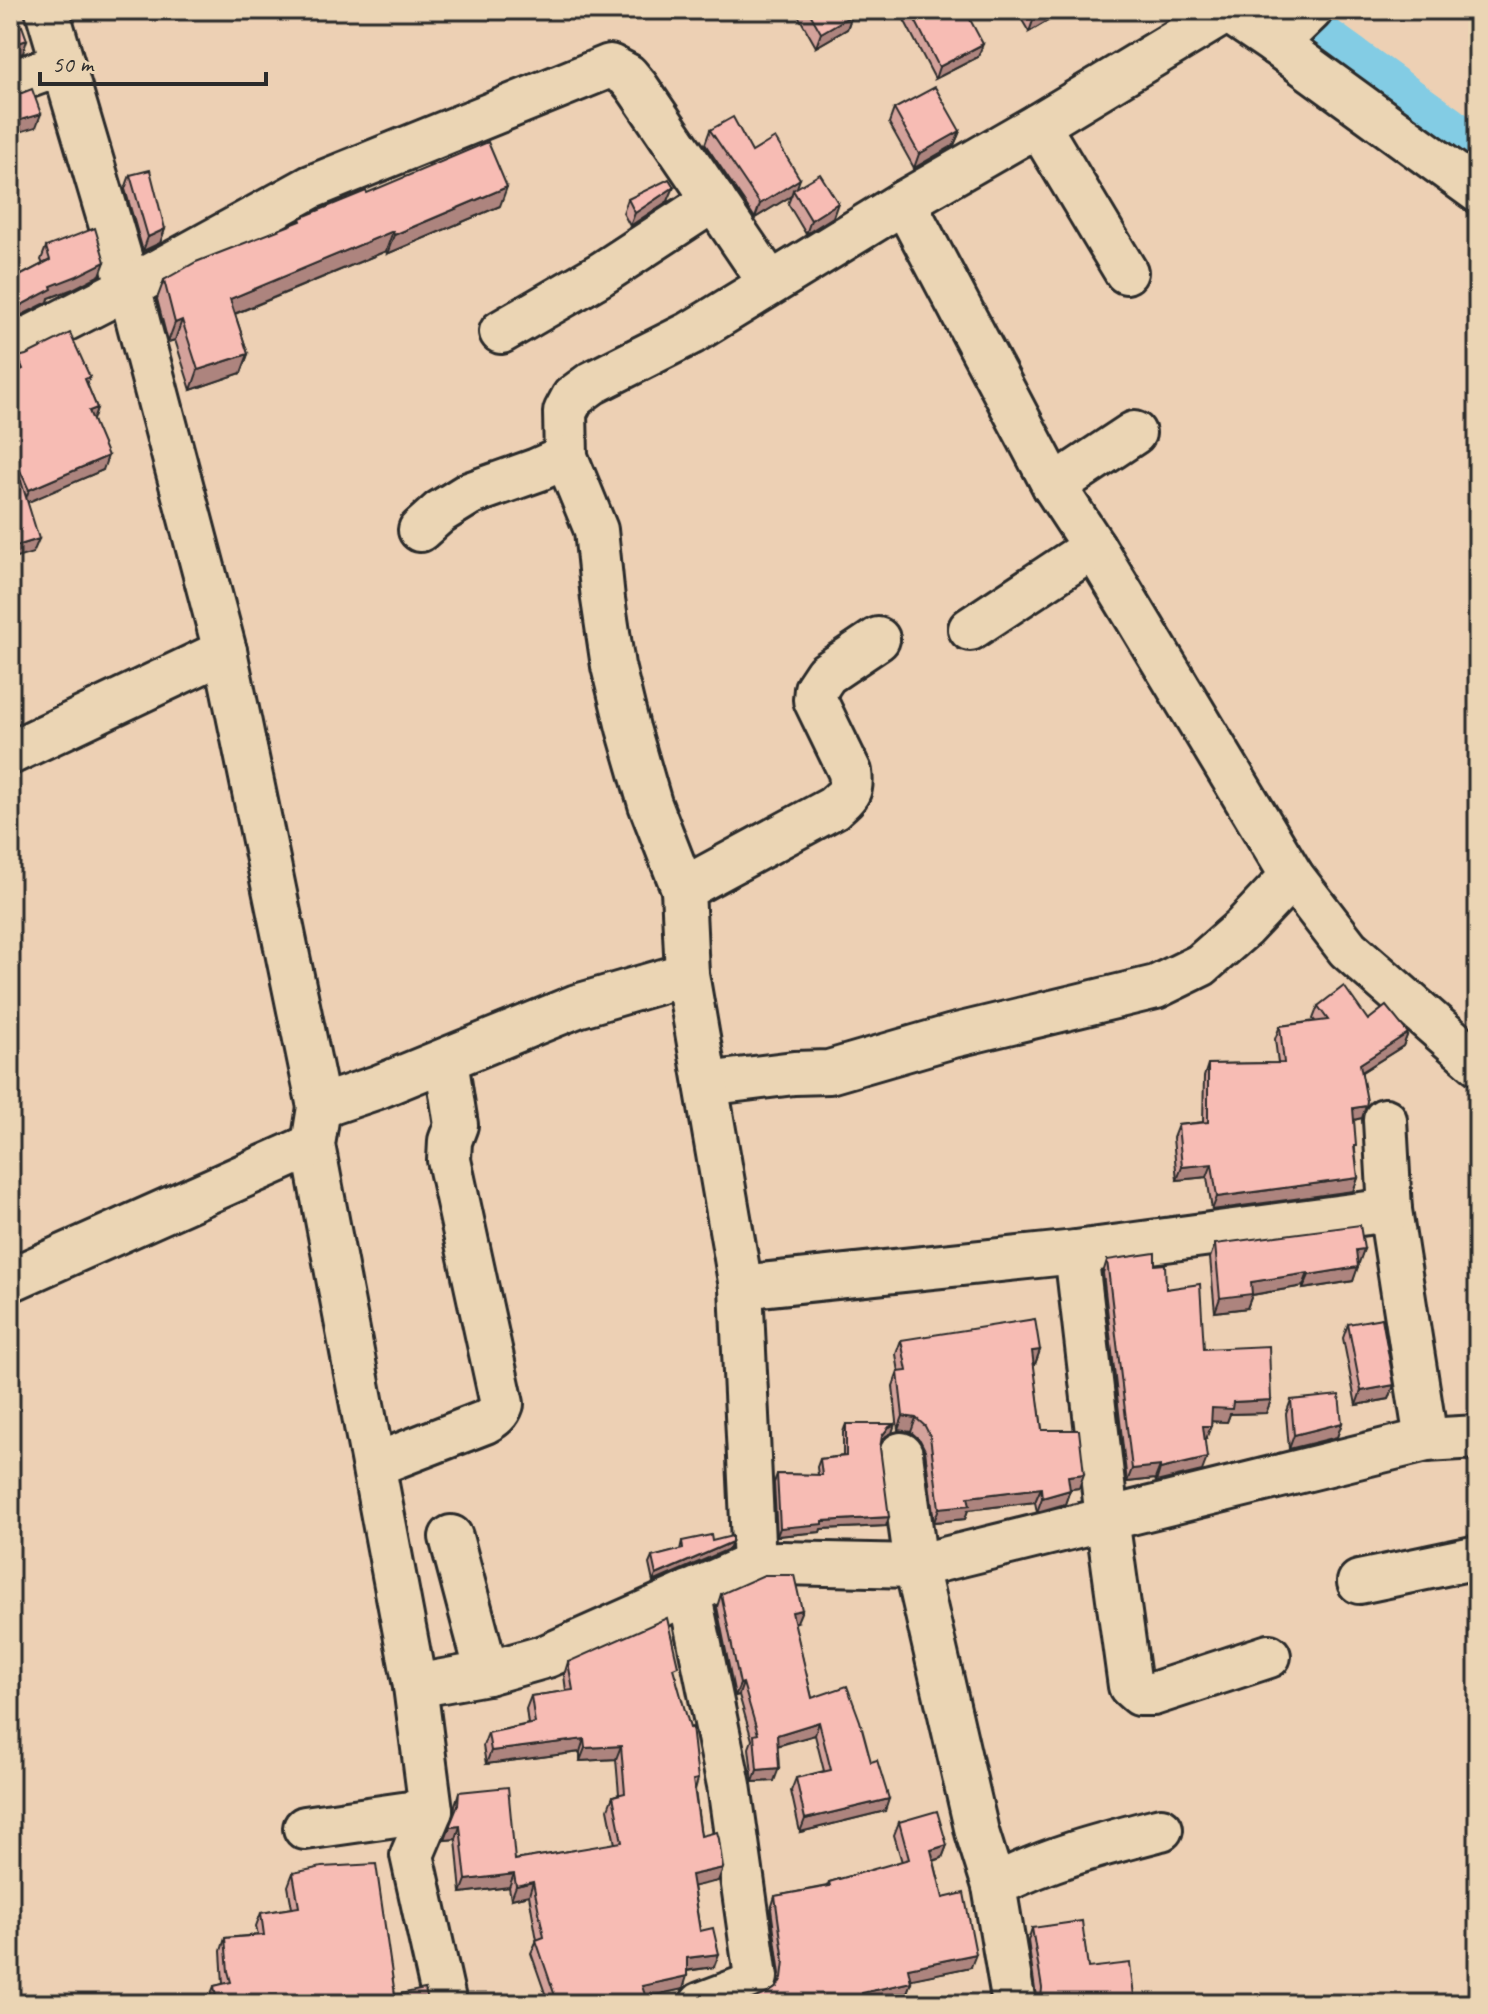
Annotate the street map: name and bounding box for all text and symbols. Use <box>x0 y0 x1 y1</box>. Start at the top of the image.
scale bar <box>40 36 266 86</box>
text: 50 m <box>52 49 95 79</box>

